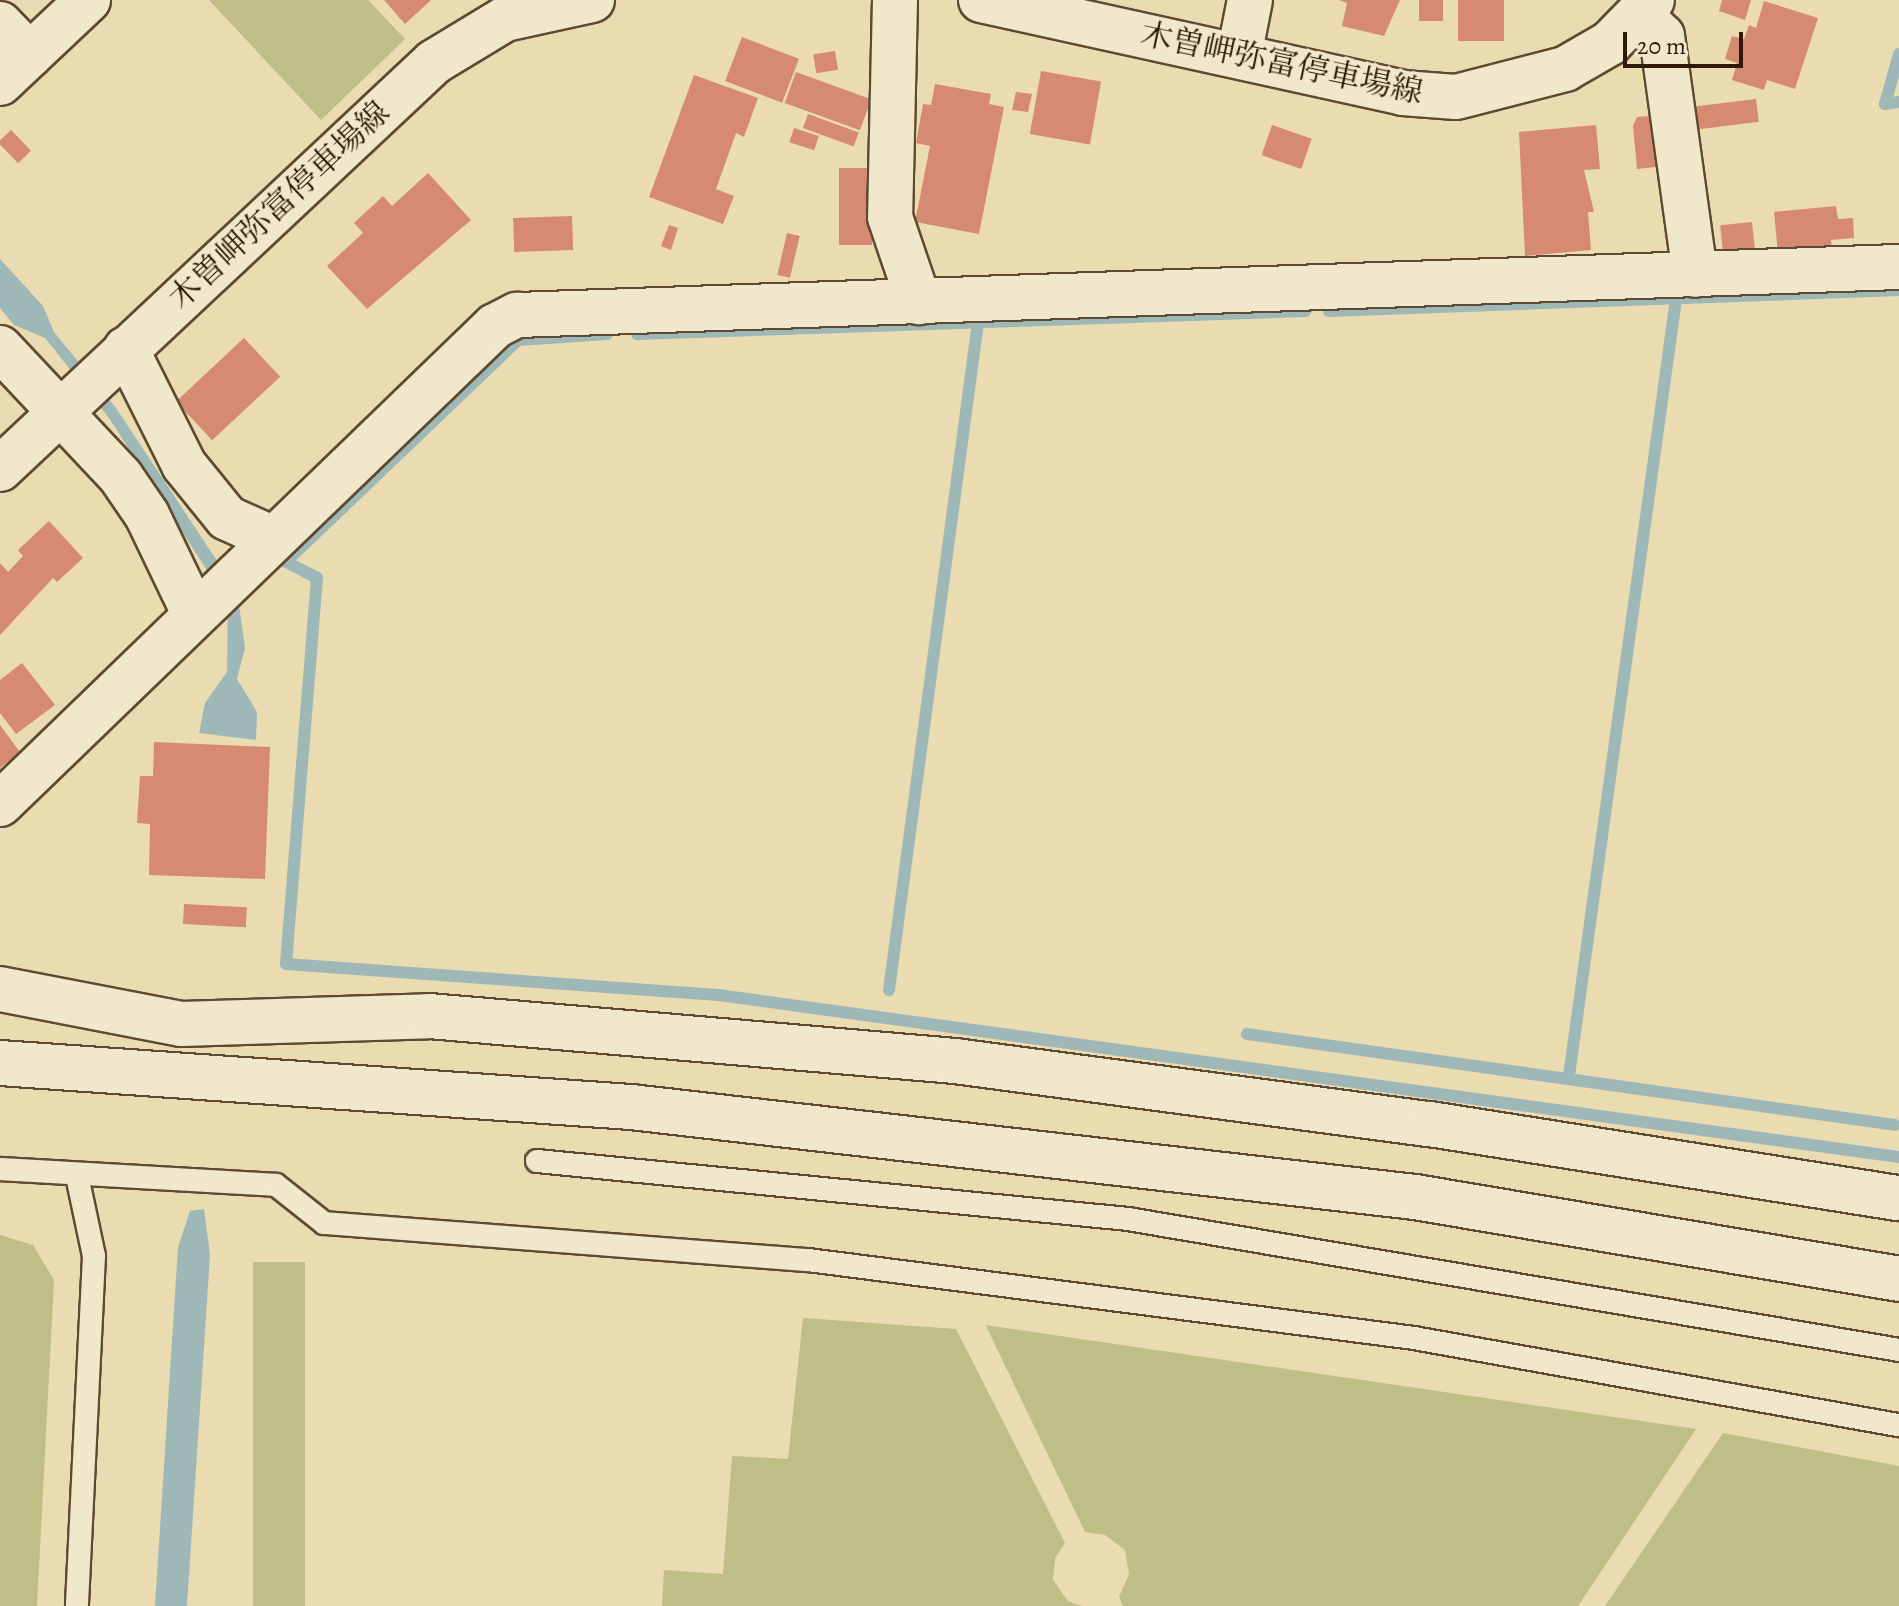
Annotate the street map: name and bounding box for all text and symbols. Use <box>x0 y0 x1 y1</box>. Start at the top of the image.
street label: 木曽岬弥富停車場線 <box>1137 14 1427 112</box>
scale bar <box>1627 16 1747 66</box>
text: 20 m <box>1637 30 1686 62</box>
street label: 木曽岬弥富停車場線 <box>161 93 397 317</box>

